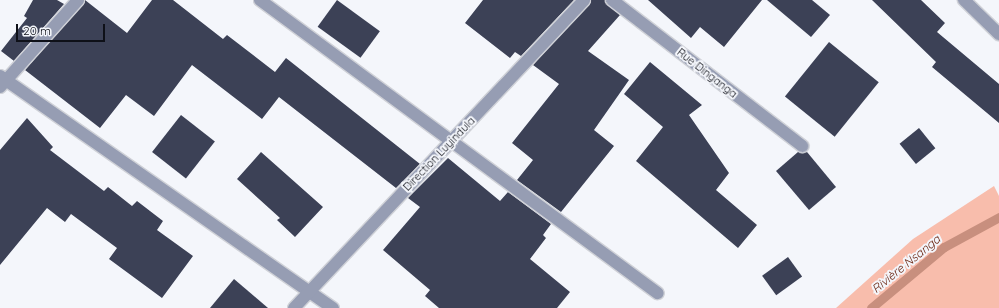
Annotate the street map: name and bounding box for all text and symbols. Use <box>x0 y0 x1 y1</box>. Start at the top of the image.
scale bar <box>18 16 107 42</box>
text: 20 m <box>23 23 51 38</box>
street label: Rue Dinganga <box>674 45 740 101</box>
street label: Direction Luyindula <box>400 114 478 194</box>
water label: Rivière Nsanga <box>869 232 943 296</box>

